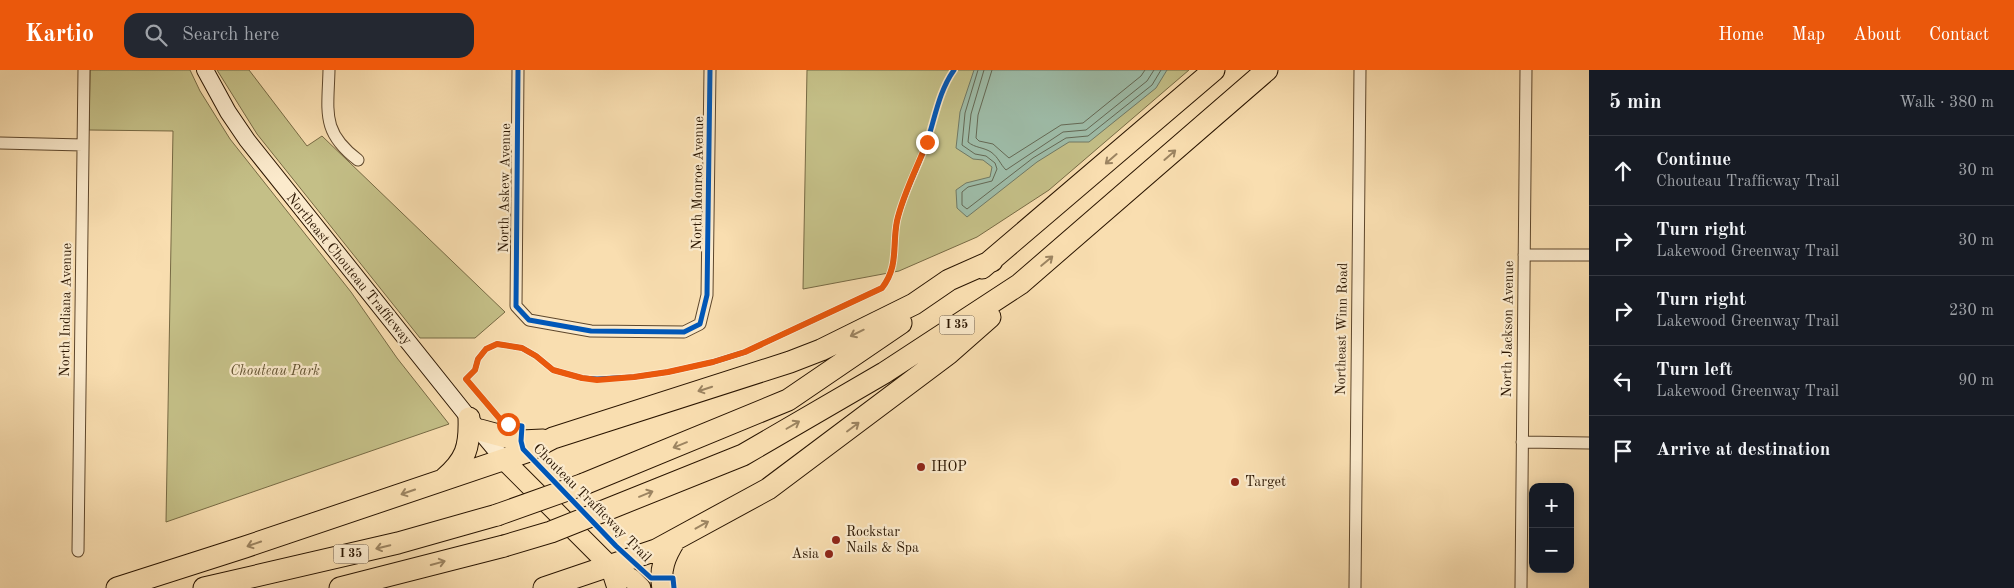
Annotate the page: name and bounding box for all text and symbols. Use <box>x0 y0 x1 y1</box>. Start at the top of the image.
search box <box>124 13 474 58</box>
icon: search <box>142 21 170 49</box>
text: Kartio <box>25 23 94 47</box>
text: Search here <box>182 26 279 45</box>
text: Home <box>1718 26 1764 44</box>
text: Map <box>1792 26 1825 44</box>
text: About <box>1853 26 1901 44</box>
text: Contact <box>1929 26 1989 44</box>
text: 5 min <box>1609 92 1662 113</box>
text: Walk · 380 m <box>1899 95 1994 111</box>
street label: North Monroe Avenue <box>690 116 706 250</box>
street label: North Askew Avenue <box>497 123 513 253</box>
route end <box>916 131 939 154</box>
one-way arrow <box>1163 150 1176 161</box>
text: Continue <box>1656 151 1731 170</box>
one-way arrow <box>1104 153 1117 165</box>
icon: ahead <box>1609 157 1637 185</box>
text: 30 m <box>1958 163 1994 179</box>
text: Chouteau Trafficway Trail <box>1656 174 1839 190</box>
street label: Northeast Chouteau Trafficway <box>284 191 415 348</box>
text: Turn right <box>1656 221 1746 240</box>
icon: right <box>1609 227 1637 255</box>
text: 30 m <box>1958 233 1994 249</box>
street label: North Indiana Avenue <box>58 243 74 377</box>
text: Lakewood Greenway Trail <box>1656 244 1839 260</box>
one-way arrow <box>1040 256 1053 267</box>
street label: North Jackson Avenue <box>1500 261 1516 397</box>
street label: Northeast Winn Road <box>1334 263 1350 395</box>
text: Turn right <box>1656 291 1746 310</box>
icon: right <box>1609 297 1637 325</box>
text: 230 m <box>1949 303 1994 319</box>
text: Lakewood Greenway Trail <box>1656 314 1839 330</box>
road number: I 35 <box>940 316 974 334</box>
one-way arrow <box>850 328 865 338</box>
text: Turn left <box>1656 361 1733 380</box>
park label: Chouteau Park <box>230 364 320 378</box>
icon: left <box>1609 367 1637 395</box>
text: 90 m <box>1958 373 1994 389</box>
text: Lakewood Greenway Trail <box>1656 384 1839 400</box>
one-way arrow <box>697 385 713 394</box>
route start <box>497 413 520 436</box>
one-way arrow <box>786 420 800 430</box>
one-way arrow <box>846 421 859 432</box>
icon: arrive <box>1609 437 1637 465</box>
one-way arrow <box>673 440 688 450</box>
street label: Chouteau Trafficway Trail <box>530 441 654 565</box>
text: Arrive at destination <box>1656 441 1830 460</box>
place label: IHOP <box>931 460 967 474</box>
marker: IHOP <box>915 461 927 473</box>
place label: Target <box>1245 475 1286 489</box>
marker: Target <box>1229 476 1241 488</box>
map controls <box>1529 483 1574 573</box>
button: + <box>1529 483 1574 528</box>
one-way arrow <box>400 488 416 498</box>
one-way arrow <box>638 489 654 498</box>
one-way arrow <box>695 520 710 530</box>
place label: Rockstar Nails & Spa <box>846 525 919 555</box>
button: − <box>1529 528 1574 573</box>
marker: Rockstar Nails & Spa <box>830 534 842 546</box>
one-way arrow <box>246 540 262 550</box>
one-way arrow <box>375 543 391 552</box>
road number: I 35 <box>334 544 368 564</box>
place label: Asia <box>792 547 819 561</box>
marker: Asia <box>823 548 835 560</box>
one-way arrow <box>430 558 446 568</box>

